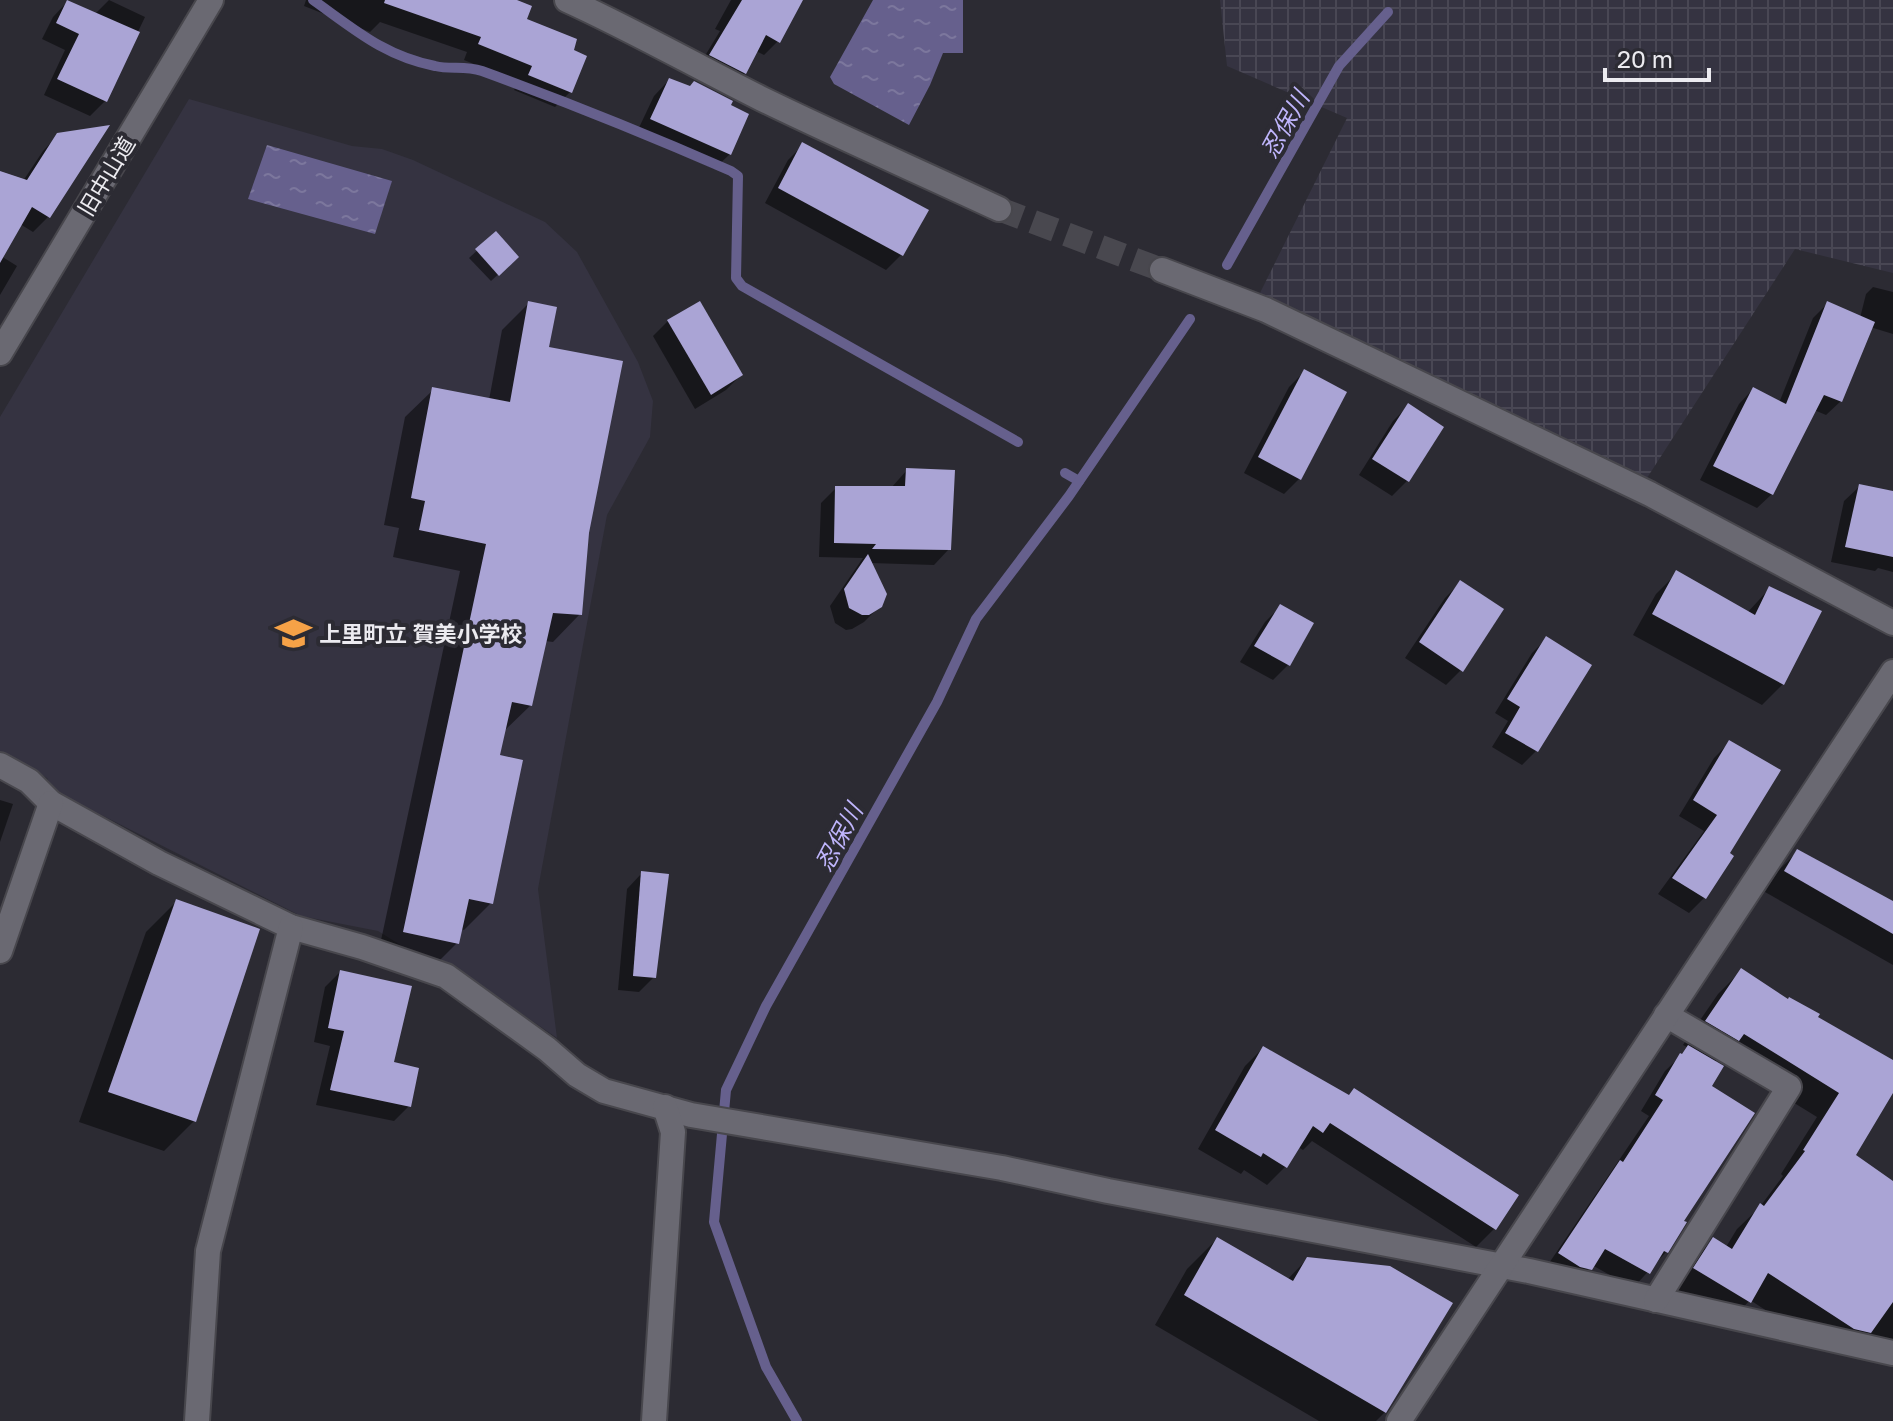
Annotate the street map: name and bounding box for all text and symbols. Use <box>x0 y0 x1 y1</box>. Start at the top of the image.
scale bar <box>1605 32 1709 82</box>
text: 20 m <box>1617 44 1673 73</box>
water label: 忍保川 <box>1254 83 1316 163</box>
street label: 旧中山道 <box>72 131 140 221</box>
school or university icon: 上里町立 賀美小学校 <box>274 614 312 652</box>
place label: 上里町立 賀美小学校 <box>319 620 523 647</box>
water label: 忍保川 <box>808 796 869 876</box>

